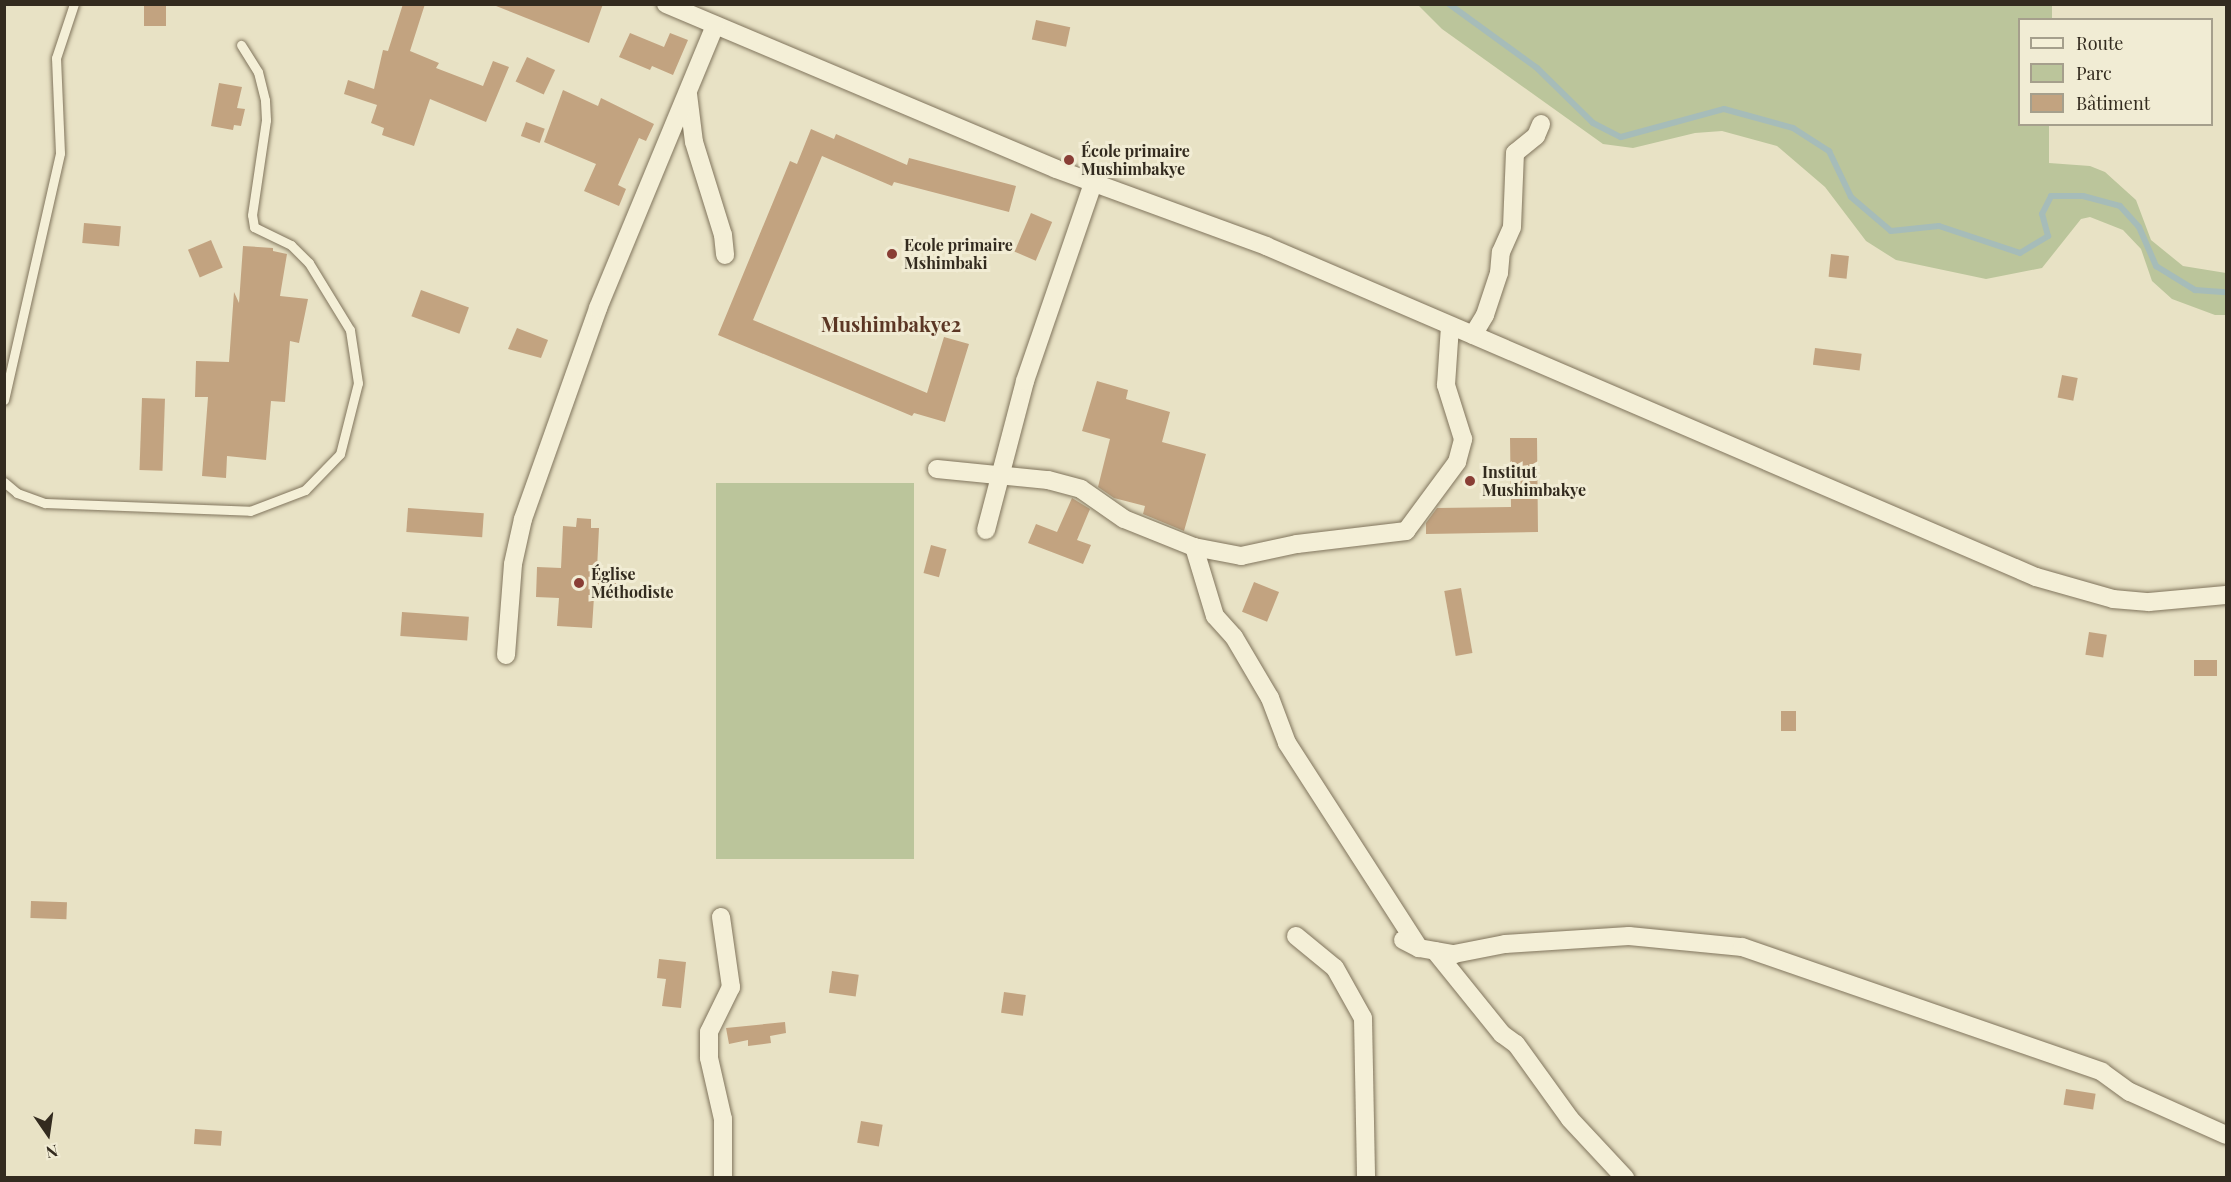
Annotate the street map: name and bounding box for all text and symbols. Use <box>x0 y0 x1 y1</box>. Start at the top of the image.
legend <box>2018 18 2213 126</box>
text: Route <box>2076 31 2123 55</box>
text: Parc <box>2076 61 2112 85</box>
text: Bâtiment <box>2076 91 2150 115</box>
place label: École primaire Mushimbakye <box>1081 141 1190 179</box>
marker: École primaire Mushimbakye <box>1062 153 1076 167</box>
place label: Ecole primaire Mshimbaki <box>904 235 1013 273</box>
marker: Ecole primaire Mshimbaki <box>885 247 899 261</box>
district label: Mushimbakye2 <box>821 311 961 335</box>
place label: Institut Mushimbakye <box>1482 462 1586 500</box>
marker: Institut Mushimbakye <box>1463 474 1477 488</box>
place label: Église Méthodiste <box>591 564 674 602</box>
marker: Église Méthodiste <box>572 576 586 590</box>
north arrow <box>18 1104 78 1164</box>
text: N <box>44 1140 60 1164</box>

